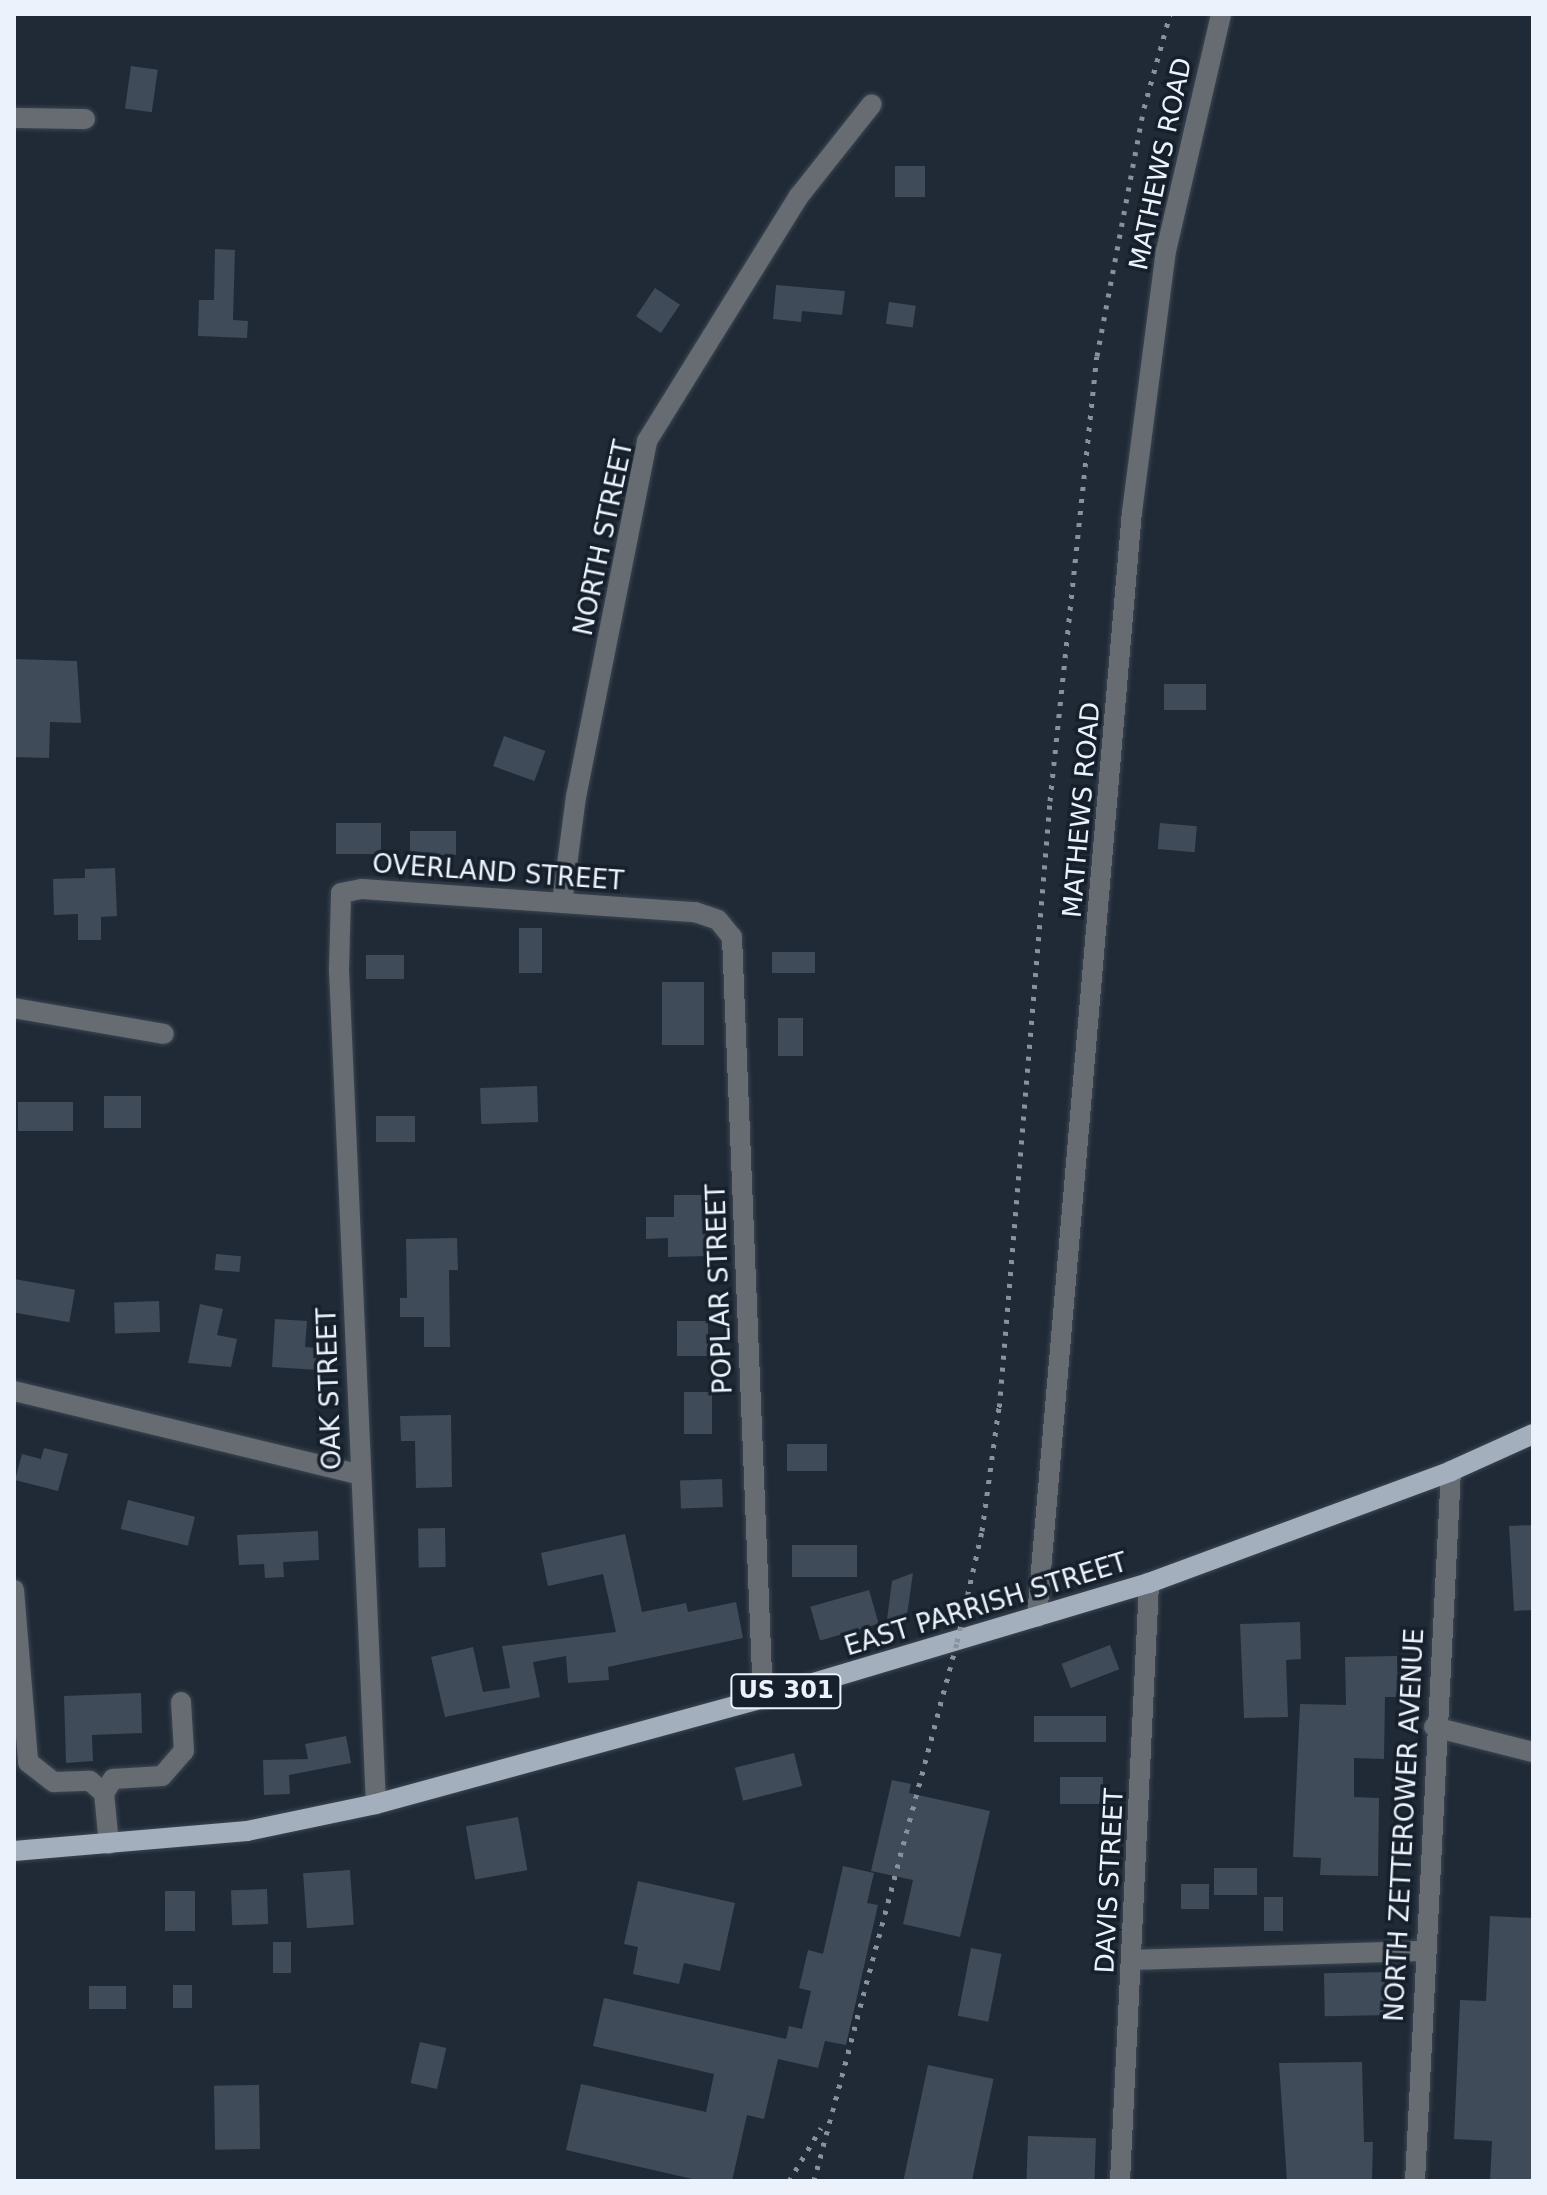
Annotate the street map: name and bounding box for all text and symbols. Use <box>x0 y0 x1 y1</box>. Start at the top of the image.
street label: MATHEWS ROAD <box>1123 55 1199 273</box>
street label: NORTH STREET <box>568 437 640 639</box>
street label: MATHEWS ROAD <box>1057 701 1107 919</box>
street label: OVERLAND STREET <box>371 849 625 897</box>
street label: POPLAR STREET <box>701 1183 739 1395</box>
street label: OAK STREET <box>312 1307 348 1471</box>
street label: EAST PARRISH STREET <box>841 1547 1131 1663</box>
street label: NORTH ZETTEROWER AVENUE <box>1379 1627 1431 2023</box>
road number: US 301 <box>730 1671 842 1711</box>
street label: DAVIS STREET <box>1090 1788 1130 1974</box>

